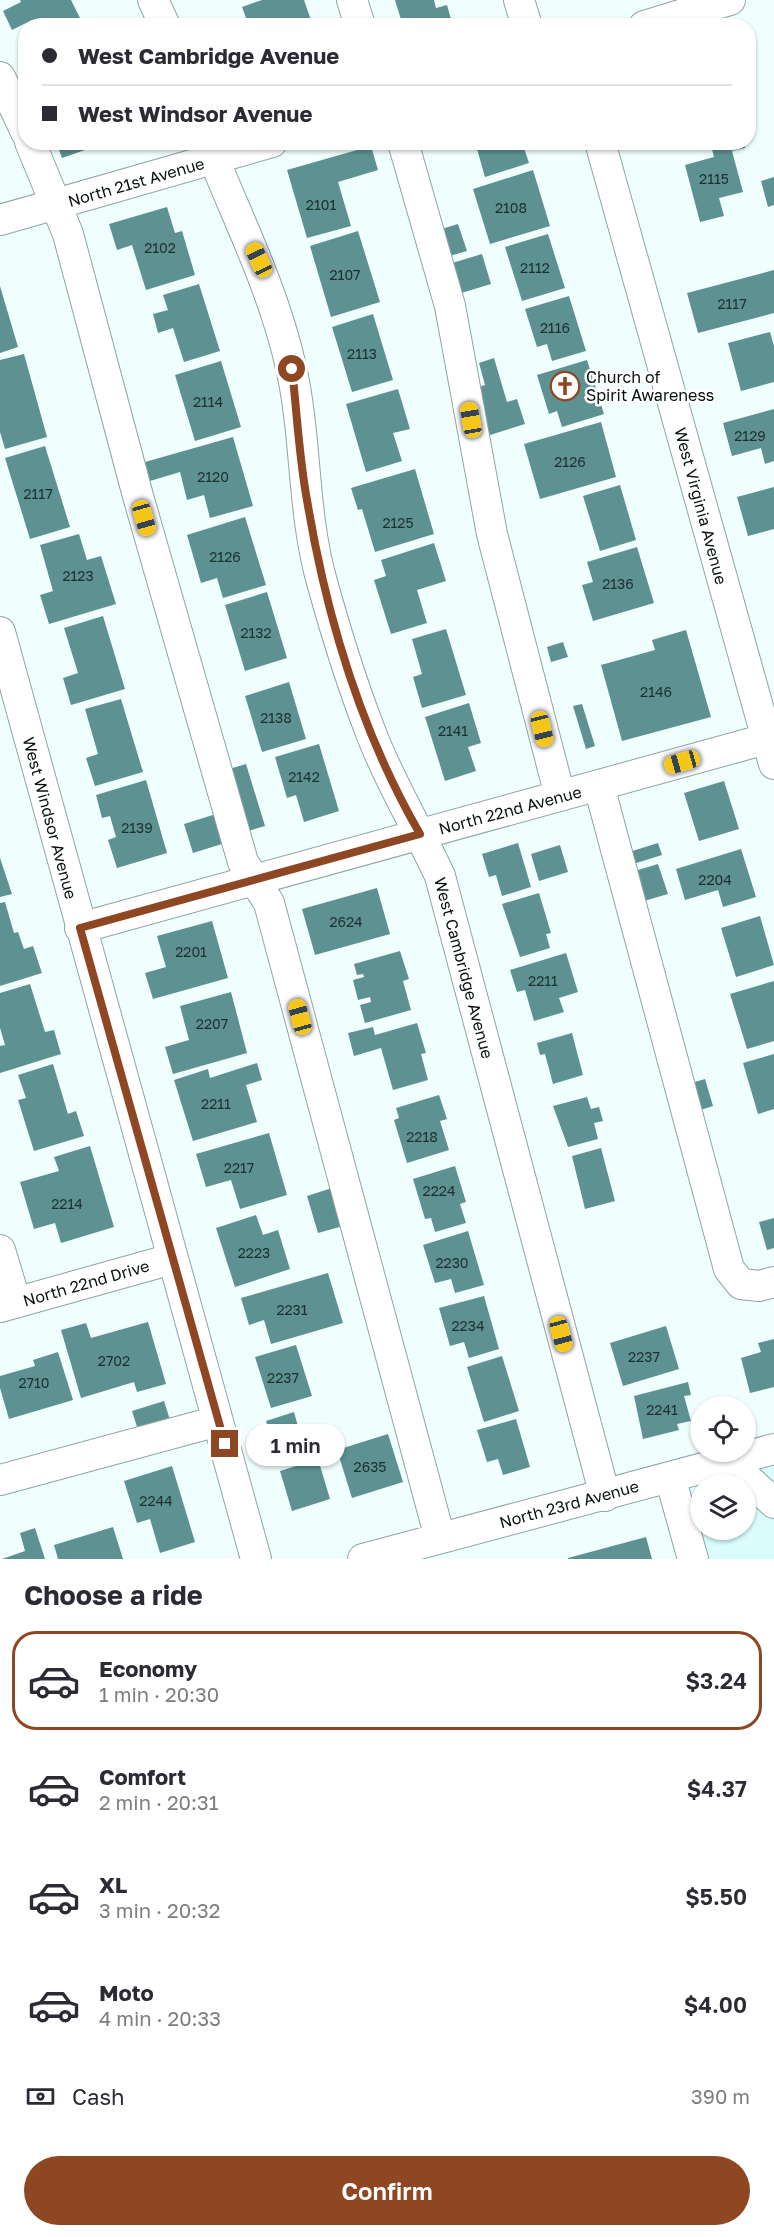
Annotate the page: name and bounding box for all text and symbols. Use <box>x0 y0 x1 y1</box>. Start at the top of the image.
text: West Cambridge Avenue <box>78 42 339 69</box>
text: West Windsor Avenue <box>78 100 312 127</box>
street label: North 21st Avenue <box>65 153 207 211</box>
house number: 2115 <box>699 170 729 187</box>
house number: 2101 <box>306 196 336 213</box>
house number: 2108 <box>495 199 527 216</box>
house number: 2102 <box>144 239 176 256</box>
car <box>243 240 275 280</box>
house number: 2112 <box>520 259 550 276</box>
house number: 2107 <box>329 266 361 283</box>
house number: 2117 <box>717 295 747 312</box>
house number: 2116 <box>540 319 570 336</box>
house number: 2113 <box>347 345 377 362</box>
route start <box>278 355 305 382</box>
place label: Church of Spirit Awareness <box>586 367 714 405</box>
church icon: Church of Spirit Awareness <box>549 370 581 402</box>
house number: 2114 <box>193 393 223 410</box>
car <box>459 401 483 439</box>
street label: West Virginia Avenue <box>670 425 732 587</box>
house number: 2129 <box>734 427 766 444</box>
house number: 2126 <box>554 453 586 470</box>
house number: 2120 <box>197 468 229 485</box>
house number: 2117 <box>23 485 53 502</box>
car <box>130 498 158 538</box>
house number: 2125 <box>382 514 414 531</box>
house number: 2126 <box>209 548 241 565</box>
house number: 2123 <box>62 567 94 584</box>
house number: 2136 <box>602 575 634 592</box>
house number: 2132 <box>240 624 272 641</box>
house number: 2146 <box>640 683 672 700</box>
house number: 2138 <box>260 709 292 726</box>
car <box>529 709 555 749</box>
house number: 2141 <box>438 722 468 739</box>
street label: West Windsor Avenue <box>19 735 81 901</box>
car <box>662 748 702 776</box>
house number: 2142 <box>288 768 320 785</box>
street label: North 22nd Avenue <box>436 781 584 839</box>
house number: 2139 <box>121 819 153 836</box>
house number: 2204 <box>698 871 732 888</box>
street label: West Cambridge Avenue <box>430 875 498 1061</box>
house number: 2624 <box>329 913 363 930</box>
house number: 2201 <box>175 943 207 960</box>
house number: 2211 <box>528 972 558 989</box>
car <box>287 997 313 1037</box>
house number: 2207 <box>196 1015 228 1032</box>
house number: 2211 <box>201 1095 231 1112</box>
house number: 2218 <box>406 1128 438 1145</box>
house number: 2217 <box>224 1159 254 1176</box>
house number: 2224 <box>423 1182 455 1199</box>
house number: 2214 <box>51 1195 83 1212</box>
house number: 2223 <box>238 1244 270 1261</box>
house number: 2230 <box>435 1254 469 1271</box>
street label: North 22nd Drive <box>21 1255 151 1311</box>
house number: 2231 <box>276 1301 308 1318</box>
car <box>548 1314 574 1354</box>
house number: 2234 <box>452 1317 484 1334</box>
house number: 2237 <box>628 1348 660 1365</box>
house number: 2702 <box>98 1352 130 1369</box>
house number: 2237 <box>267 1369 299 1386</box>
house number: 2710 <box>18 1374 50 1391</box>
map controls <box>690 1396 756 1540</box>
button: locate <box>690 1396 756 1462</box>
house number: 2241 <box>646 1401 678 1418</box>
callout: 1 min <box>246 1423 345 1465</box>
route end <box>211 1430 238 1457</box>
text: 1 min <box>270 1433 321 1457</box>
house number: 2635 <box>354 1458 386 1475</box>
button: layers <box>690 1474 756 1540</box>
street label: North 23rd Avenue <box>497 1476 641 1532</box>
house number: 2244 <box>139 1492 173 1509</box>
text: Choose a ride <box>24 1579 203 1611</box>
icon: car <box>27 1654 81 1708</box>
text: Economy <box>99 1655 197 1682</box>
text: $3.24 <box>685 1667 747 1694</box>
text: 1 min · 20:30 <box>99 1682 219 1706</box>
icon: car <box>27 1762 81 1816</box>
text: Comfort <box>99 1763 186 1790</box>
text: $4.37 <box>687 1775 747 1802</box>
text: 2 min · 20:31 <box>99 1790 218 1814</box>
icon: car <box>27 1870 81 1924</box>
text: XL <box>99 1871 127 1898</box>
text: $5.50 <box>685 1883 747 1910</box>
text: 3 min · 20:32 <box>99 1898 220 1922</box>
icon: car <box>27 1978 81 2032</box>
text: Moto <box>99 1979 154 2006</box>
text: $4.00 <box>684 1991 747 2018</box>
text: 4 min · 20:33 <box>99 2006 221 2030</box>
icon: cash <box>24 2080 57 2113</box>
text: Cash <box>72 2083 125 2110</box>
text: 390 m <box>691 2084 750 2108</box>
button: Confirm <box>24 2156 750 2225</box>

